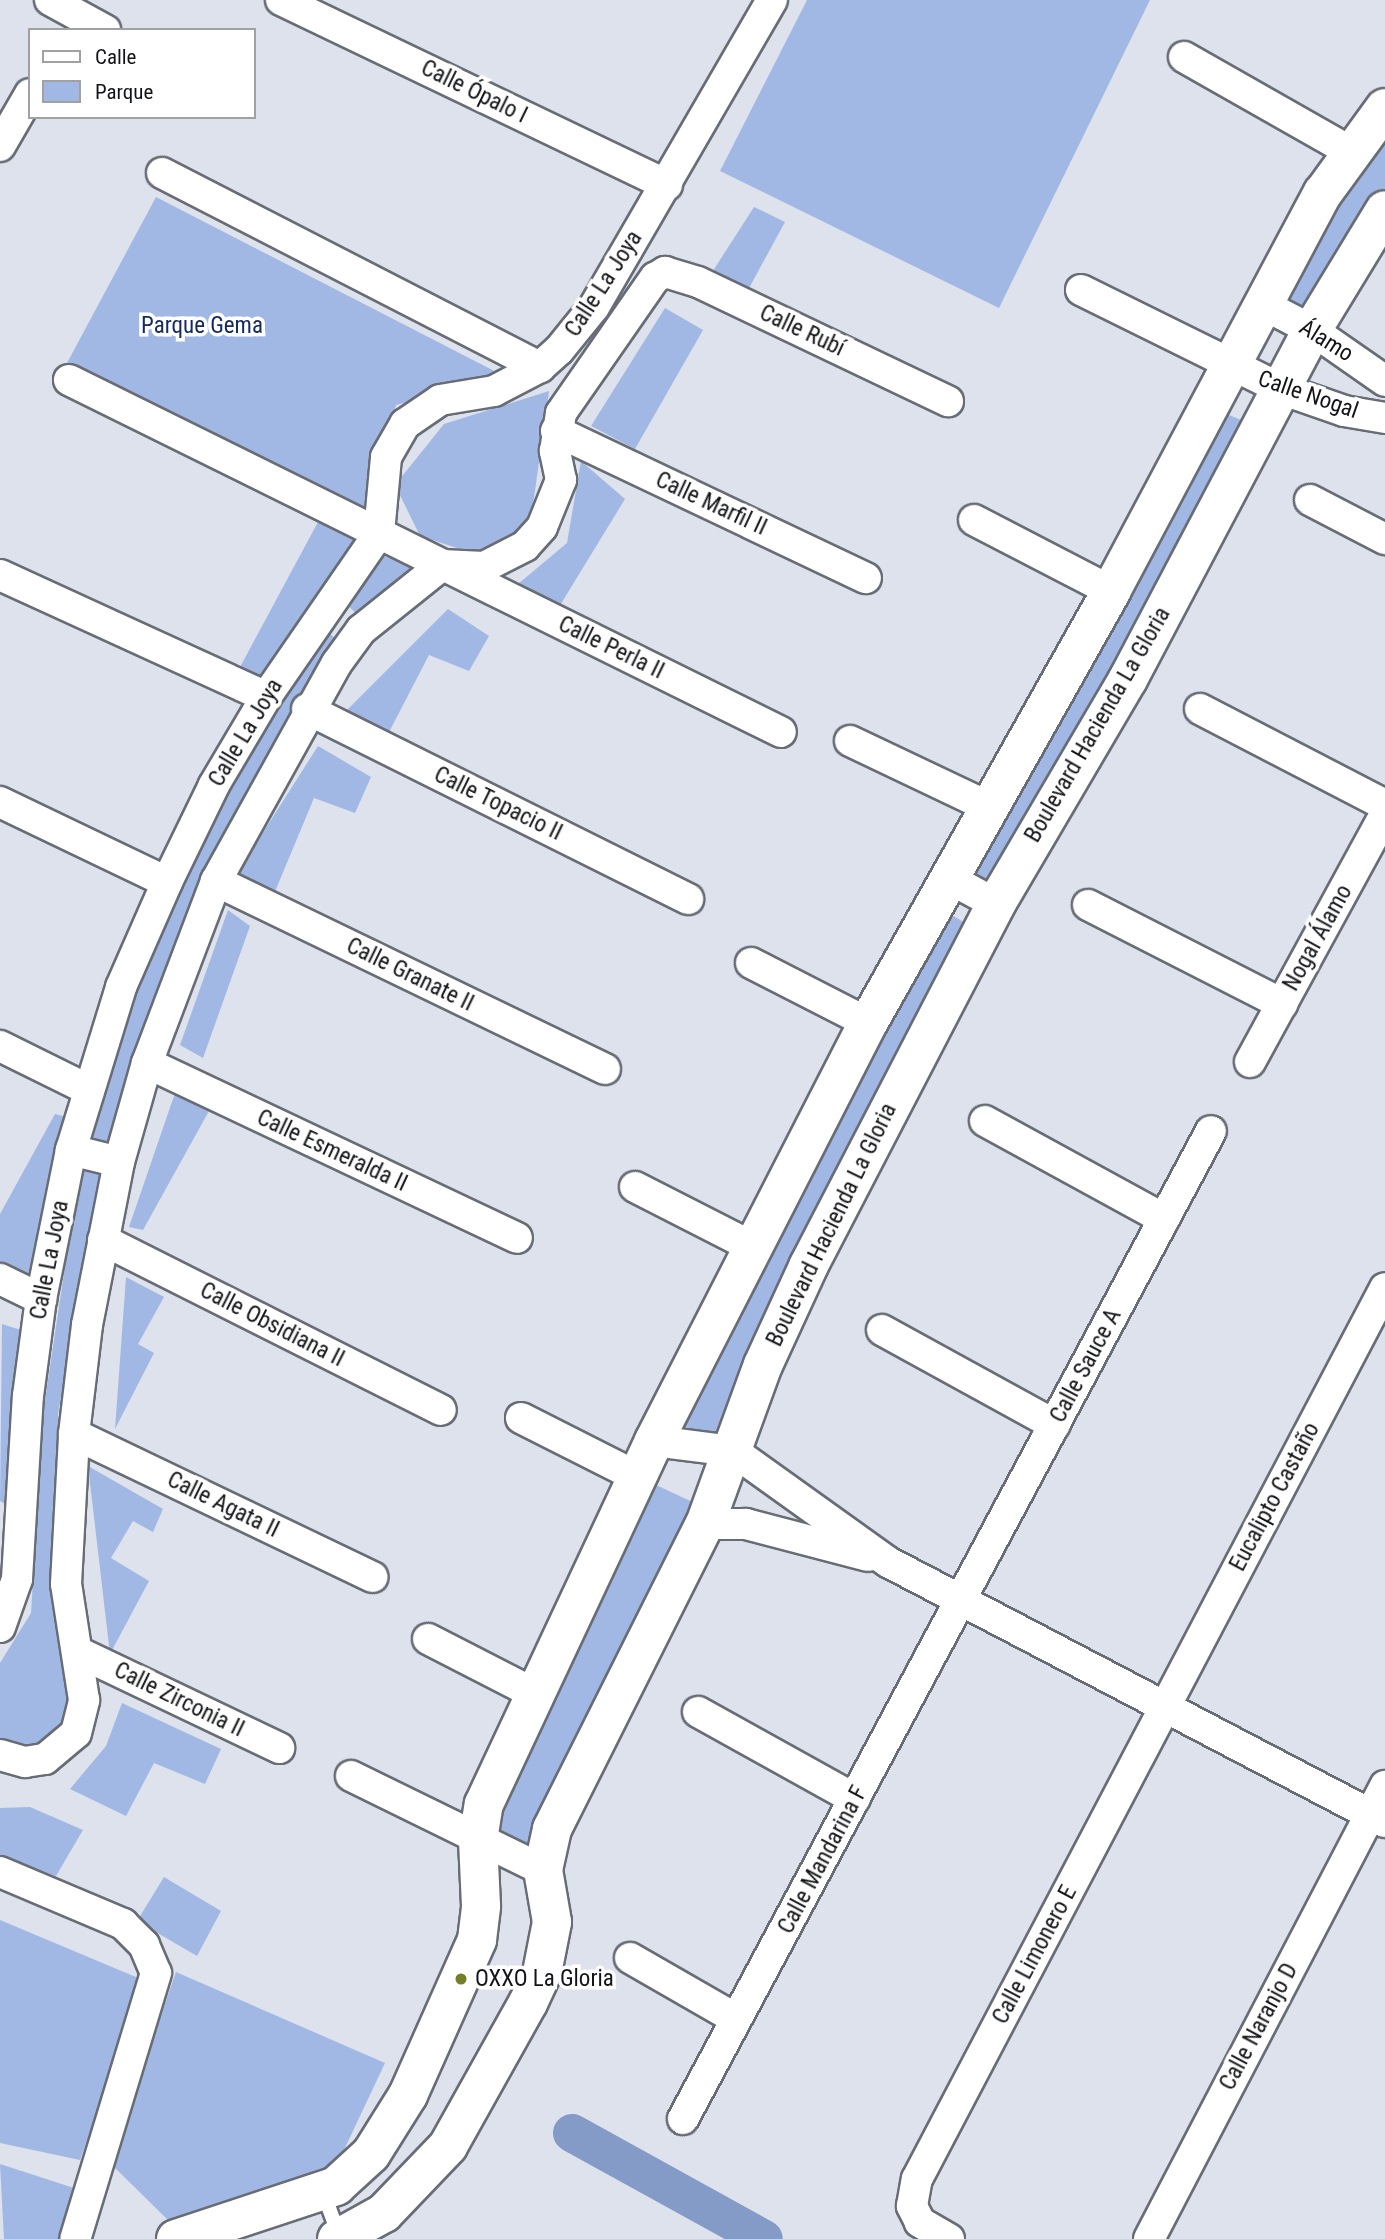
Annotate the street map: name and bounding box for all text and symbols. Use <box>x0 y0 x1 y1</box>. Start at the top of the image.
legend <box>28 28 256 119</box>
text: Calle <box>95 45 136 69</box>
street label: Calle Ópalo I <box>416 54 532 130</box>
text: Parque <box>95 80 153 104</box>
street label: Calle La Joya <box>560 226 648 342</box>
street label: Calle Rubí <box>755 299 849 363</box>
park label: Parque Gema <box>141 312 263 340</box>
street label: Álamo <box>1294 314 1358 368</box>
street label: Calle Nogal <box>1254 365 1362 425</box>
street label: Calle Marfil II <box>651 466 771 542</box>
street label: Boulevard Hacienda La Gloria <box>1019 602 1177 848</box>
street label: Calle Perla II <box>554 611 668 685</box>
street label: Calle La Joya <box>203 674 289 792</box>
street label: Calle Topacio II <box>429 761 567 847</box>
street label: Nogal Álamo <box>1278 880 1358 996</box>
street label: Calle Granate II <box>342 932 478 1018</box>
street label: Boulevard Hacienda La Gloria <box>761 1099 903 1351</box>
street label: Calle Esmeralda II <box>252 1104 412 1198</box>
street label: Calle La Joya <box>25 1198 75 1322</box>
street label: Calle Obsidiana II <box>195 1277 349 1373</box>
street label: Calle Sauce A <box>1045 1304 1127 1428</box>
street label: Eucalipto Castaño <box>1224 1418 1326 1576</box>
street label: Calle Agata II <box>163 1466 283 1544</box>
street label: Calle Zirconia II <box>110 1657 248 1743</box>
street label: Calle Mandarina F <box>772 1781 874 1939</box>
street label: Calle Limonero E <box>987 1881 1083 2029</box>
street label: Calle Naranjo D <box>1214 1959 1304 2095</box>
place label: OXXO La Gloria <box>475 1965 614 1993</box>
marker: OXXO La Gloria <box>453 1971 469 1987</box>

